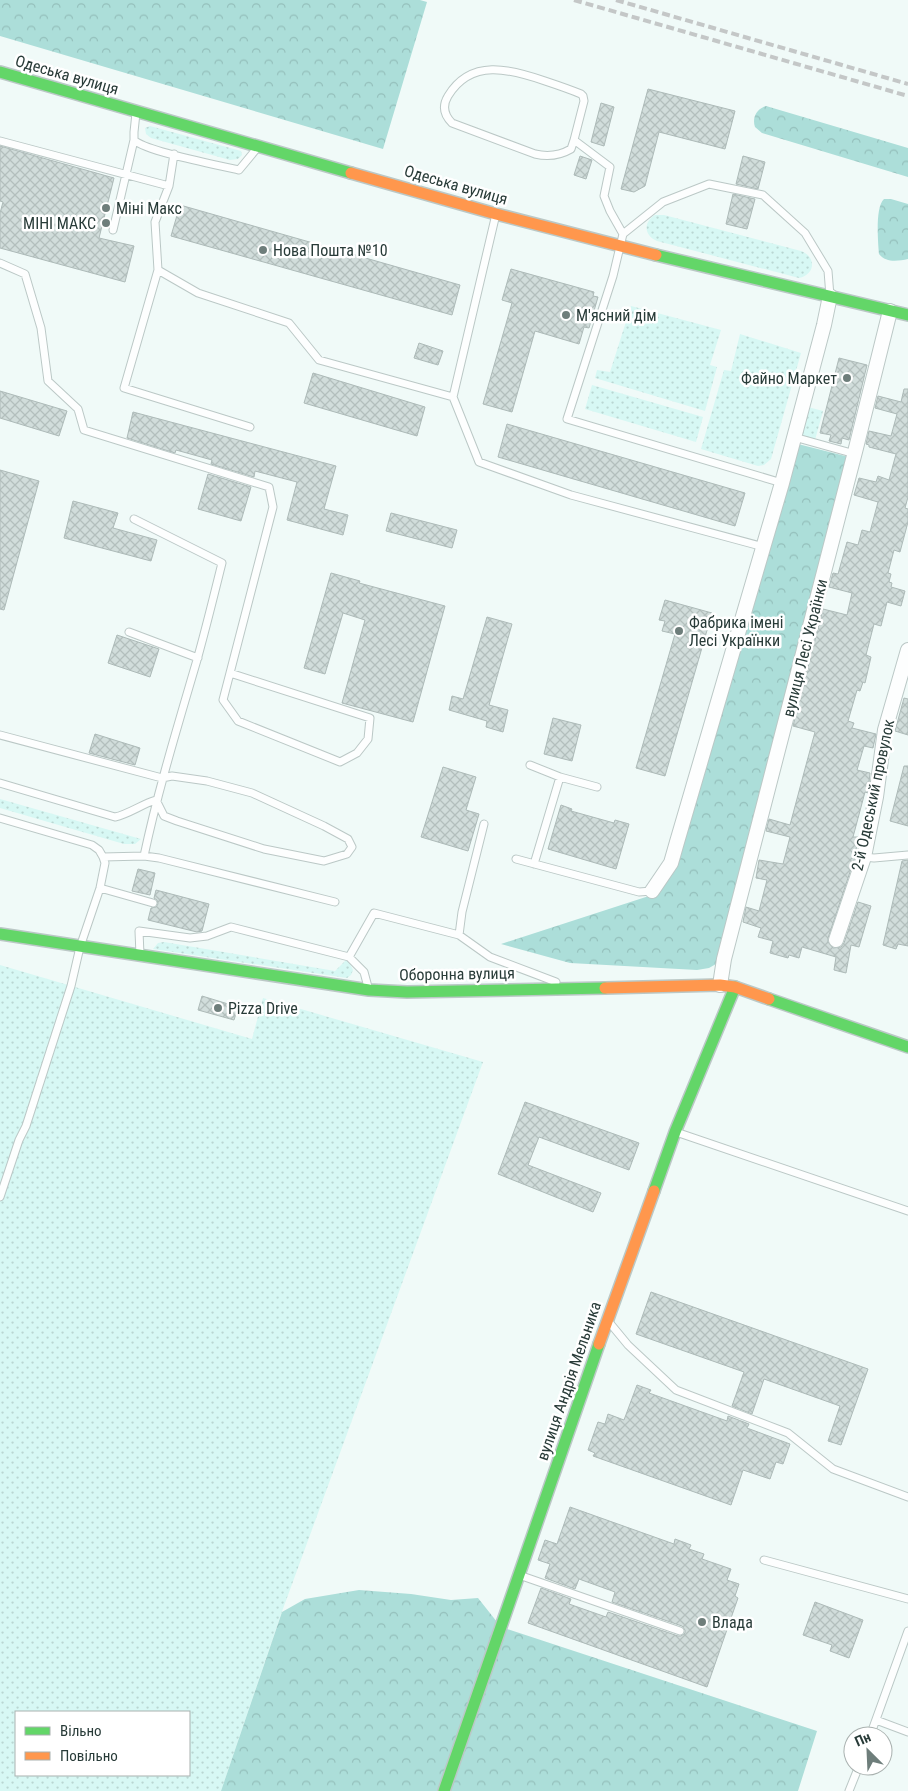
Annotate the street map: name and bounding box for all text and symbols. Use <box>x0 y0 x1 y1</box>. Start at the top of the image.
street label: Одеська вулиця <box>13 51 121 99</box>
street label: Одеська вулиця <box>402 161 510 209</box>
place label: Міні Макс <box>116 199 182 218</box>
marker: Міні Макс <box>100 202 112 214</box>
place label: МІНІ МАКС <box>23 214 96 233</box>
marker: МІНІ МАКС <box>100 217 112 229</box>
place label: Нова Пошта №10 <box>273 241 388 260</box>
marker: Нова Пошта №10 <box>257 244 269 256</box>
place label: М'ясний дім <box>576 306 657 325</box>
marker: М'ясний дім <box>560 309 572 321</box>
place label: Файно Маркет <box>741 369 837 388</box>
marker: Файно Маркет <box>841 372 853 384</box>
street label: вулиця Лесі Українки <box>779 577 831 719</box>
place label: Фабрика імені Лесі Українки <box>689 613 784 650</box>
marker: Фабрика імені Лесі Українки <box>673 625 685 637</box>
street label: 2-й Одеський провулок <box>848 717 898 872</box>
street label: Оборонна вулиця <box>399 963 515 985</box>
place label: Pizza Drive <box>228 999 298 1018</box>
marker: Pizza Drive <box>212 1002 224 1014</box>
street label: вулиця Андрія Мельника <box>533 1299 605 1463</box>
place label: Влада <box>712 1613 753 1632</box>
marker: Влада <box>696 1616 708 1628</box>
legend <box>15 1711 190 1776</box>
text: Вільно <box>60 1722 102 1740</box>
north arrow <box>843 1726 893 1776</box>
text: Пн <box>852 1729 873 1750</box>
text: Повільно <box>60 1747 118 1765</box>

